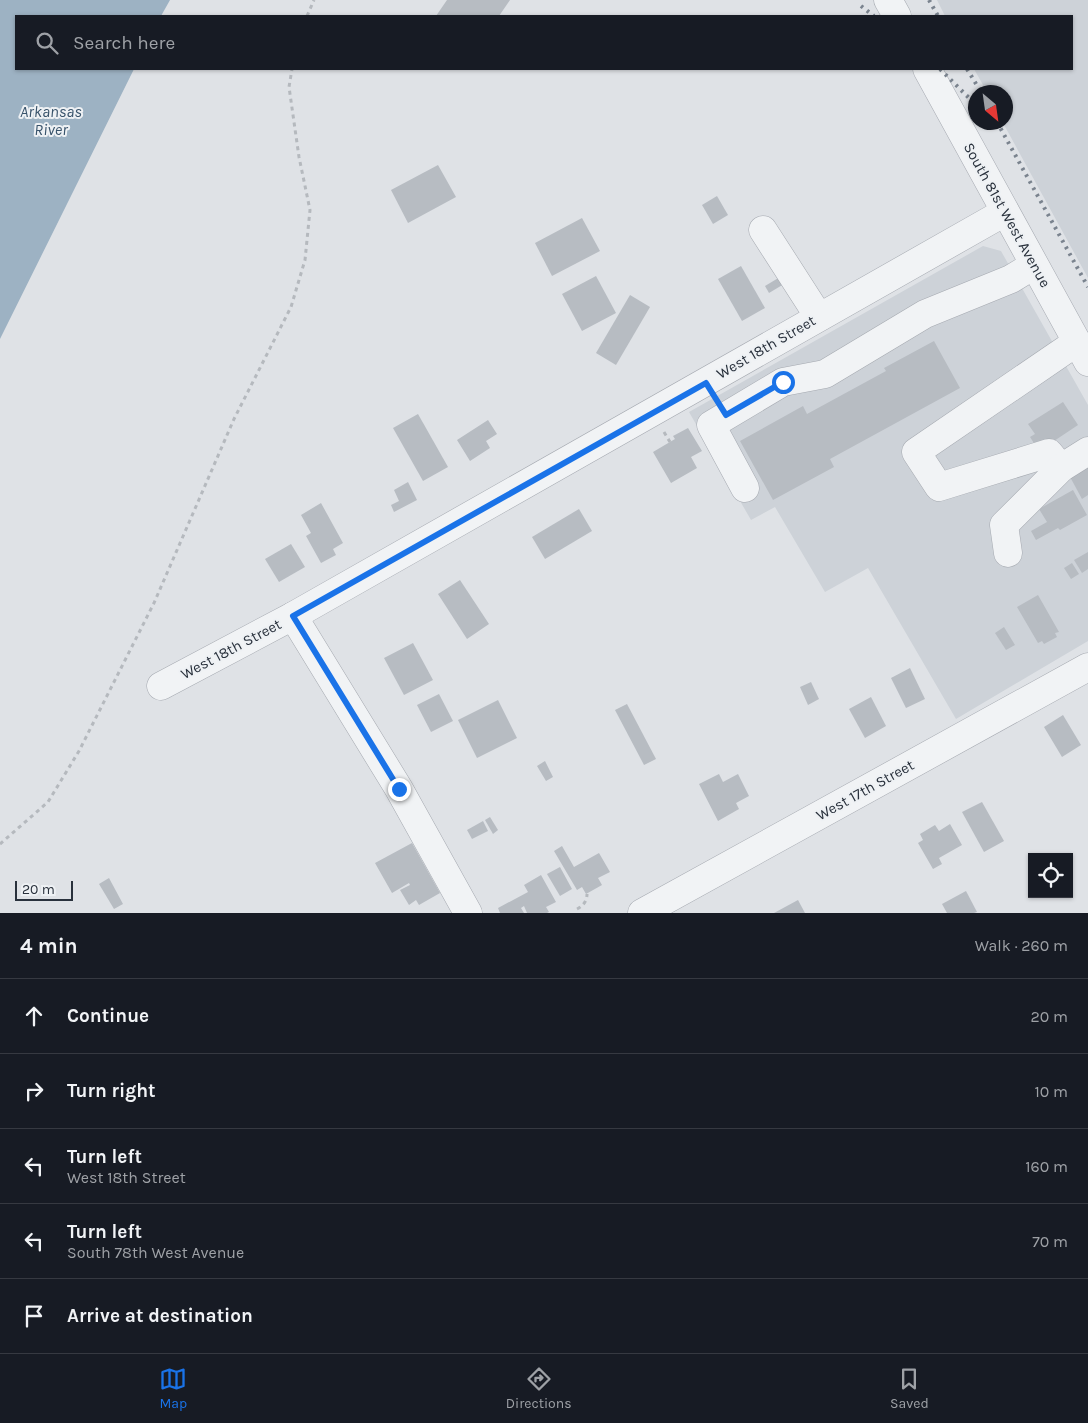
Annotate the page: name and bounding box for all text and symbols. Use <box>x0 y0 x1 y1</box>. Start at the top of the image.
search box <box>15 15 1073 70</box>
icon: search <box>33 29 61 57</box>
text: Search here <box>73 32 175 54</box>
north arrow <box>968 85 1013 130</box>
water label: Arkansas River <box>20 102 82 139</box>
street label: South 81st West Avenue <box>960 139 1054 291</box>
street label: West 18th Street <box>713 311 819 383</box>
route start <box>772 371 795 394</box>
street label: West 18th Street <box>178 615 285 683</box>
street label: West 17th Street <box>813 755 917 824</box>
route end <box>388 778 411 801</box>
map controls <box>1028 853 1073 898</box>
button: locate <box>1028 853 1073 898</box>
scale bar <box>15 878 72 901</box>
text: 20 m <box>22 881 55 898</box>
text: 4 min <box>20 934 78 958</box>
text: Walk · 260 m <box>975 936 1068 955</box>
icon: ahead <box>20 1002 48 1030</box>
text: Continue <box>67 1005 149 1027</box>
text: 20 m <box>1030 1007 1068 1026</box>
icon: right <box>20 1077 48 1105</box>
text: Turn right <box>67 1080 156 1102</box>
text: 10 m <box>1034 1082 1068 1101</box>
text: Turn left <box>67 1146 142 1168</box>
icon: left <box>20 1152 48 1180</box>
text: 160 m <box>1025 1157 1068 1176</box>
text: West 18th Street <box>67 1168 186 1187</box>
text: Turn left <box>67 1221 142 1243</box>
icon: left <box>20 1227 48 1255</box>
text: 70 m <box>1032 1232 1068 1251</box>
text: South 78th West Avenue <box>67 1243 244 1262</box>
icon: arrive <box>20 1302 48 1330</box>
text: Arrive at destination <box>67 1305 253 1327</box>
tab: Map <box>159 1365 187 1412</box>
tab: Directions <box>506 1365 572 1412</box>
tab: Saved <box>890 1365 929 1412</box>

